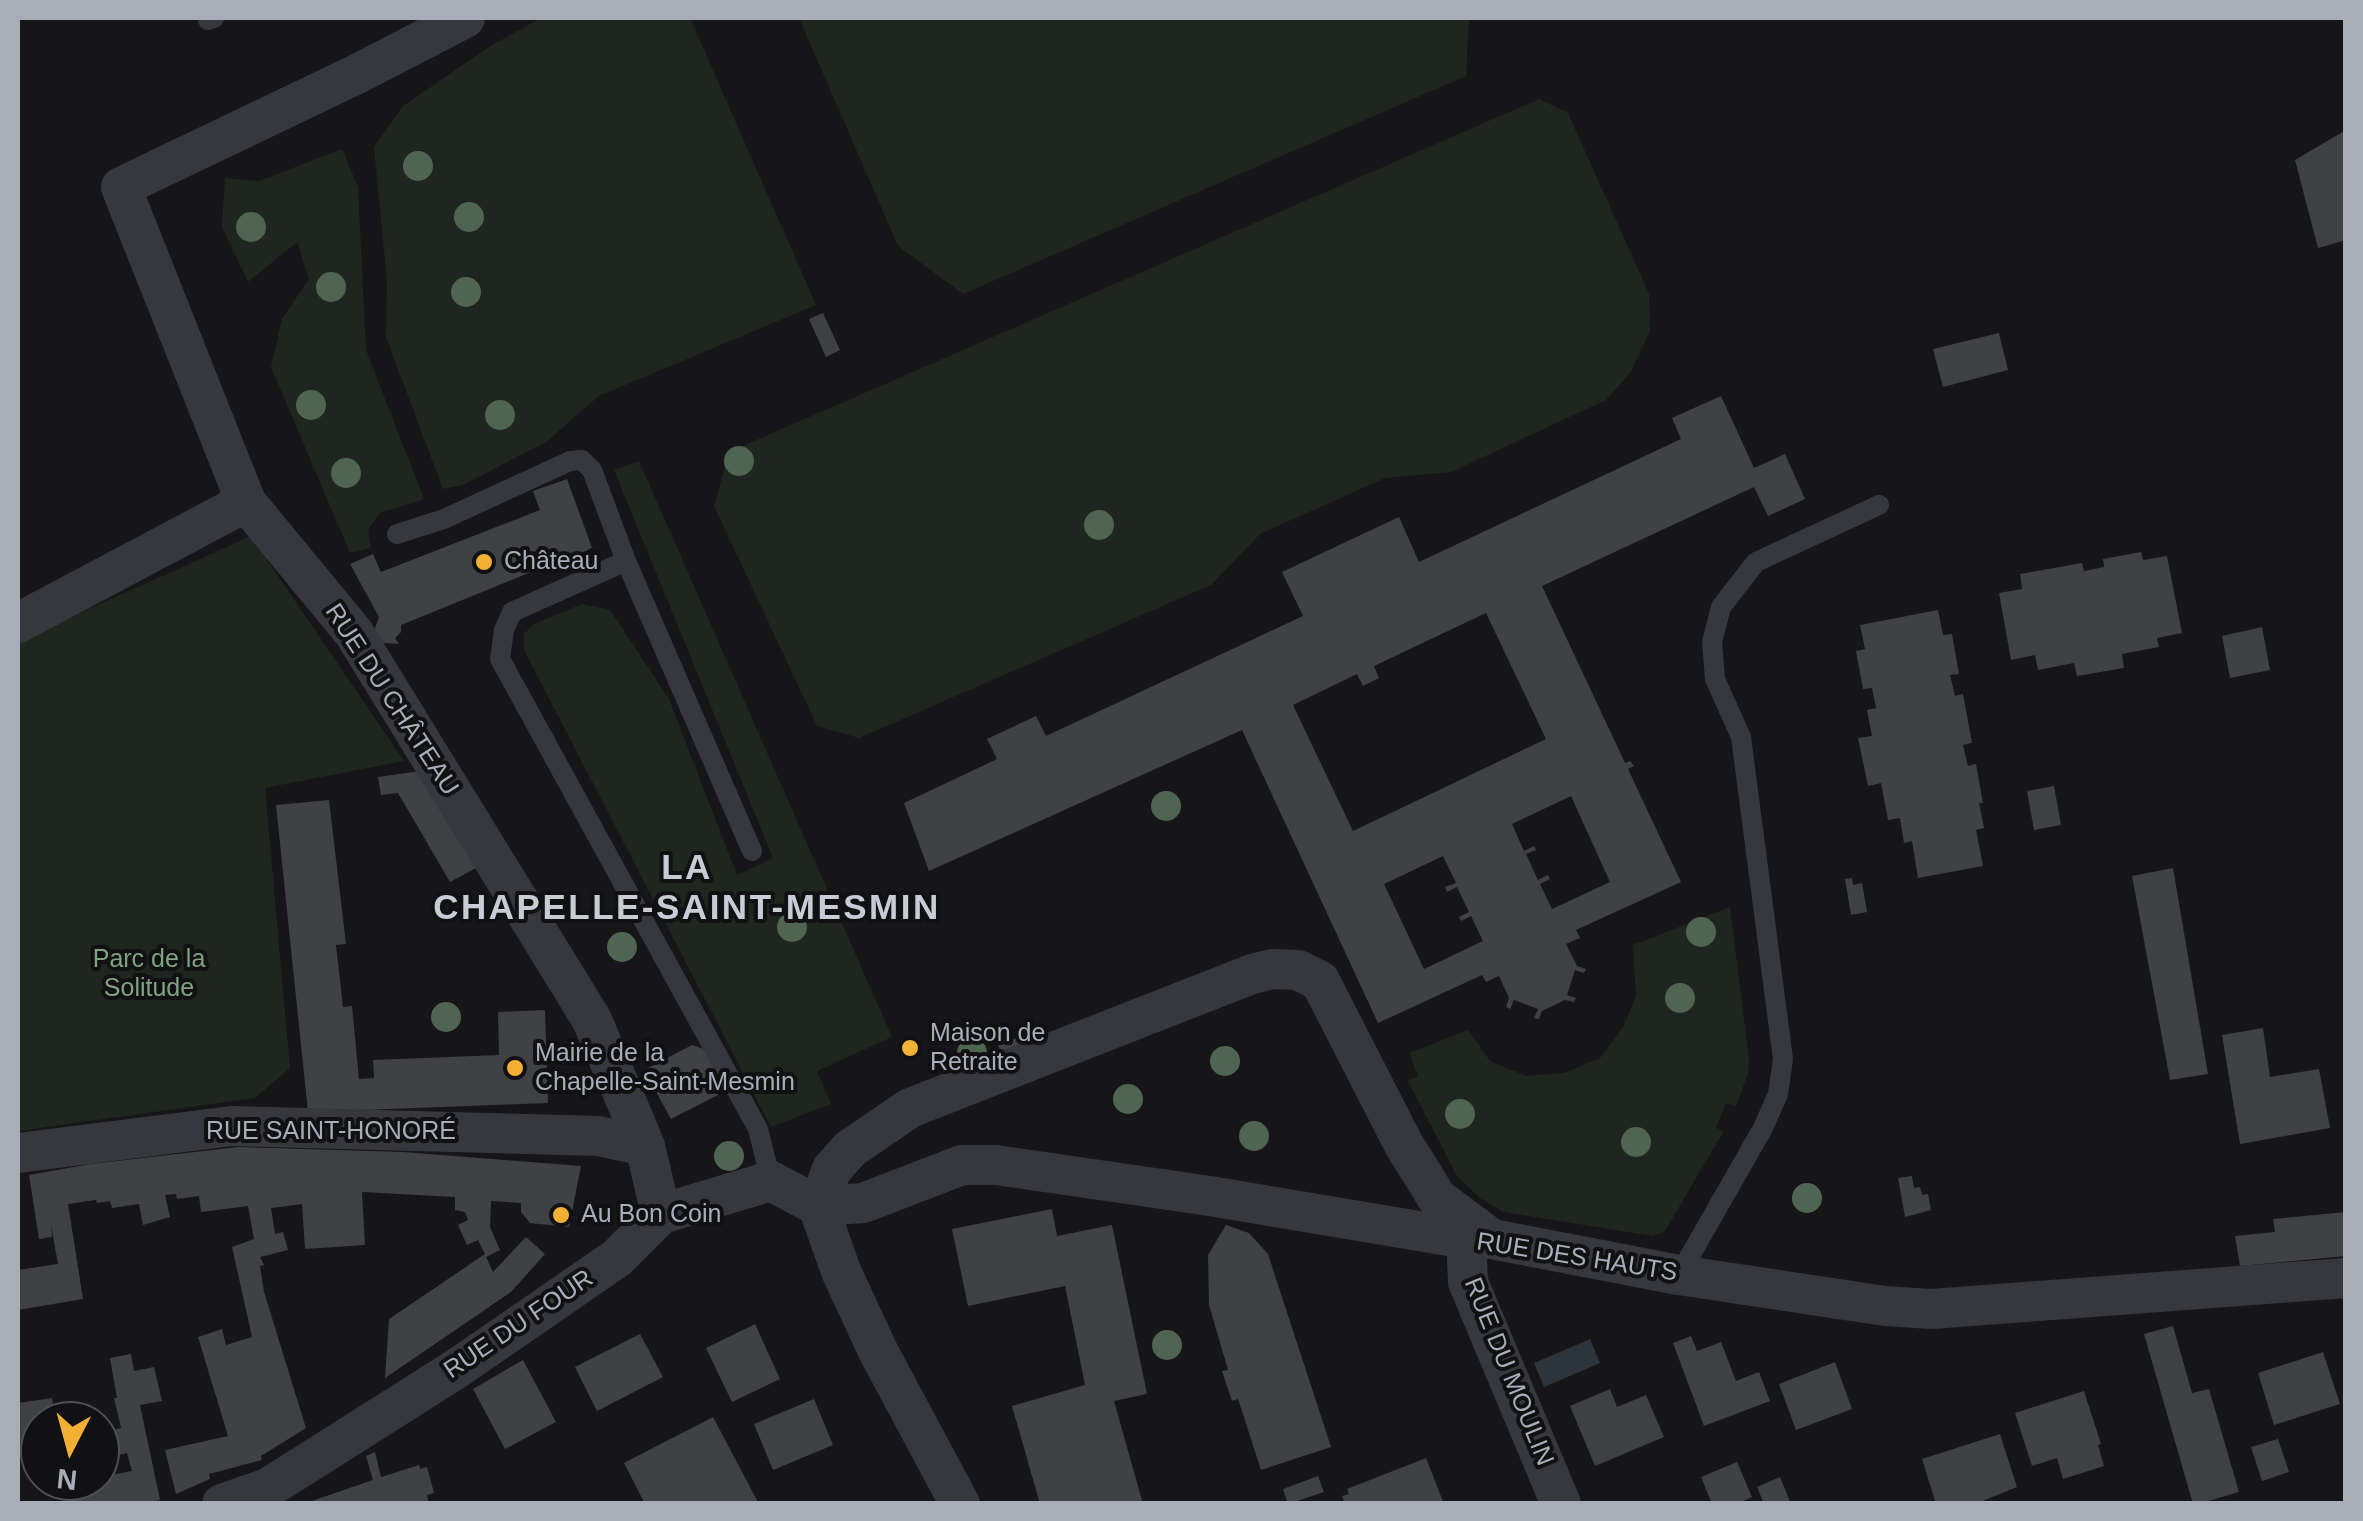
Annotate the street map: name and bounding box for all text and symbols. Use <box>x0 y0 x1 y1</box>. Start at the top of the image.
place label: Château <box>504 547 599 577</box>
marker: Château <box>473 551 495 573</box>
street label: RUE DU CHÂTEAU <box>318 599 464 801</box>
district label: LA CHAPELLE-SAINT-MESMIN <box>433 848 941 930</box>
park label: Parc de la Solitude <box>93 945 205 1004</box>
place label: Maison de Retraite <box>930 1019 1045 1078</box>
marker: Maison de Retraite <box>899 1037 921 1059</box>
place label: Mairie de la Chapelle-Saint-Mesmin <box>535 1039 795 1098</box>
marker: Mairie de la Chapelle-Saint-Mesmin <box>504 1057 526 1079</box>
street label: RUE SAINT-HONORÉ <box>206 1117 456 1147</box>
place label: Au Bon Coin <box>581 1200 721 1230</box>
marker: Au Bon Coin <box>550 1204 572 1226</box>
street label: RUE DES HAUTS <box>1474 1227 1680 1289</box>
street label: RUE DU FOUR <box>439 1264 599 1386</box>
street label: RUE DU MOULIN <box>1457 1274 1559 1470</box>
north arrow <box>20 1401 120 1501</box>
text: N <box>55 1463 79 1496</box>

